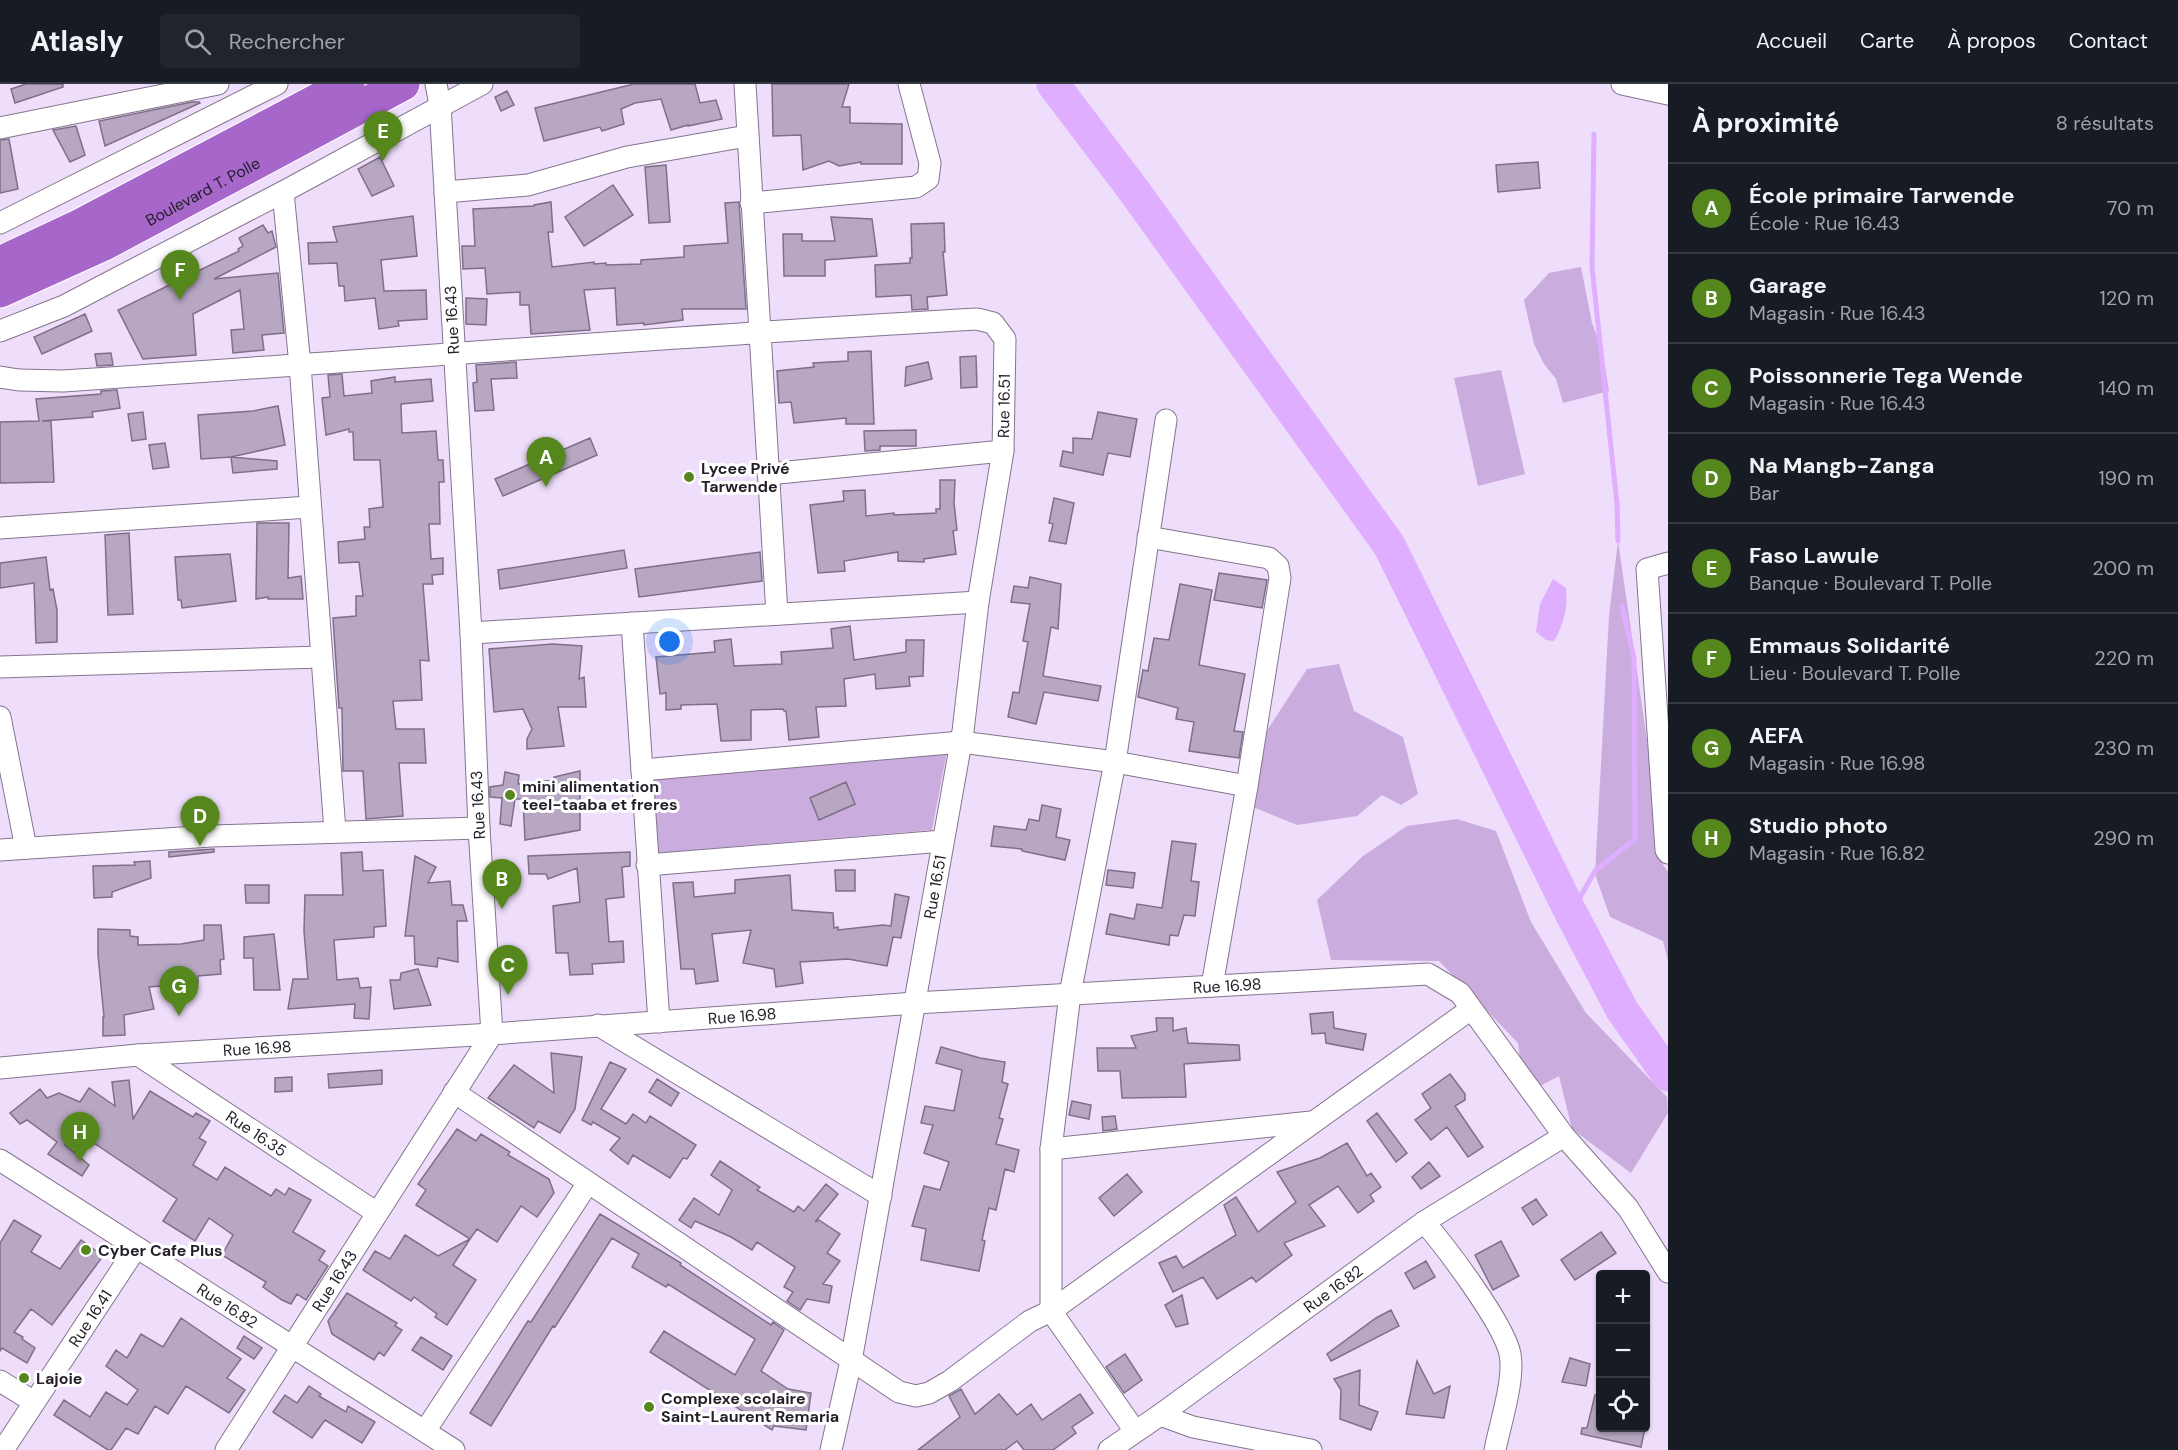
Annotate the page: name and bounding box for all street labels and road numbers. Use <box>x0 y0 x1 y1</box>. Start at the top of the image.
street label: Boulevard T. Polle <box>142 152 264 230</box>
street label: Rue 16.43 <box>440 285 464 355</box>
street label: Rue 16.51 <box>993 374 1015 438</box>
street label: Rue 16.43 <box>466 770 490 840</box>
street label: Rue 16.51 <box>919 853 951 921</box>
street label: Rue 16.98 <box>1192 973 1262 998</box>
street label: Rue 16.98 <box>707 1003 777 1029</box>
street label: Rue 16.98 <box>222 1035 292 1060</box>
street label: Rue 16.35 <box>222 1106 291 1161</box>
street label: Rue 16.43 <box>307 1246 362 1315</box>
street label: Rue 16.82 <box>1299 1260 1367 1317</box>
street label: Rue 16.82 <box>193 1278 262 1333</box>
street label: Rue 16.41 <box>63 1285 116 1351</box>

